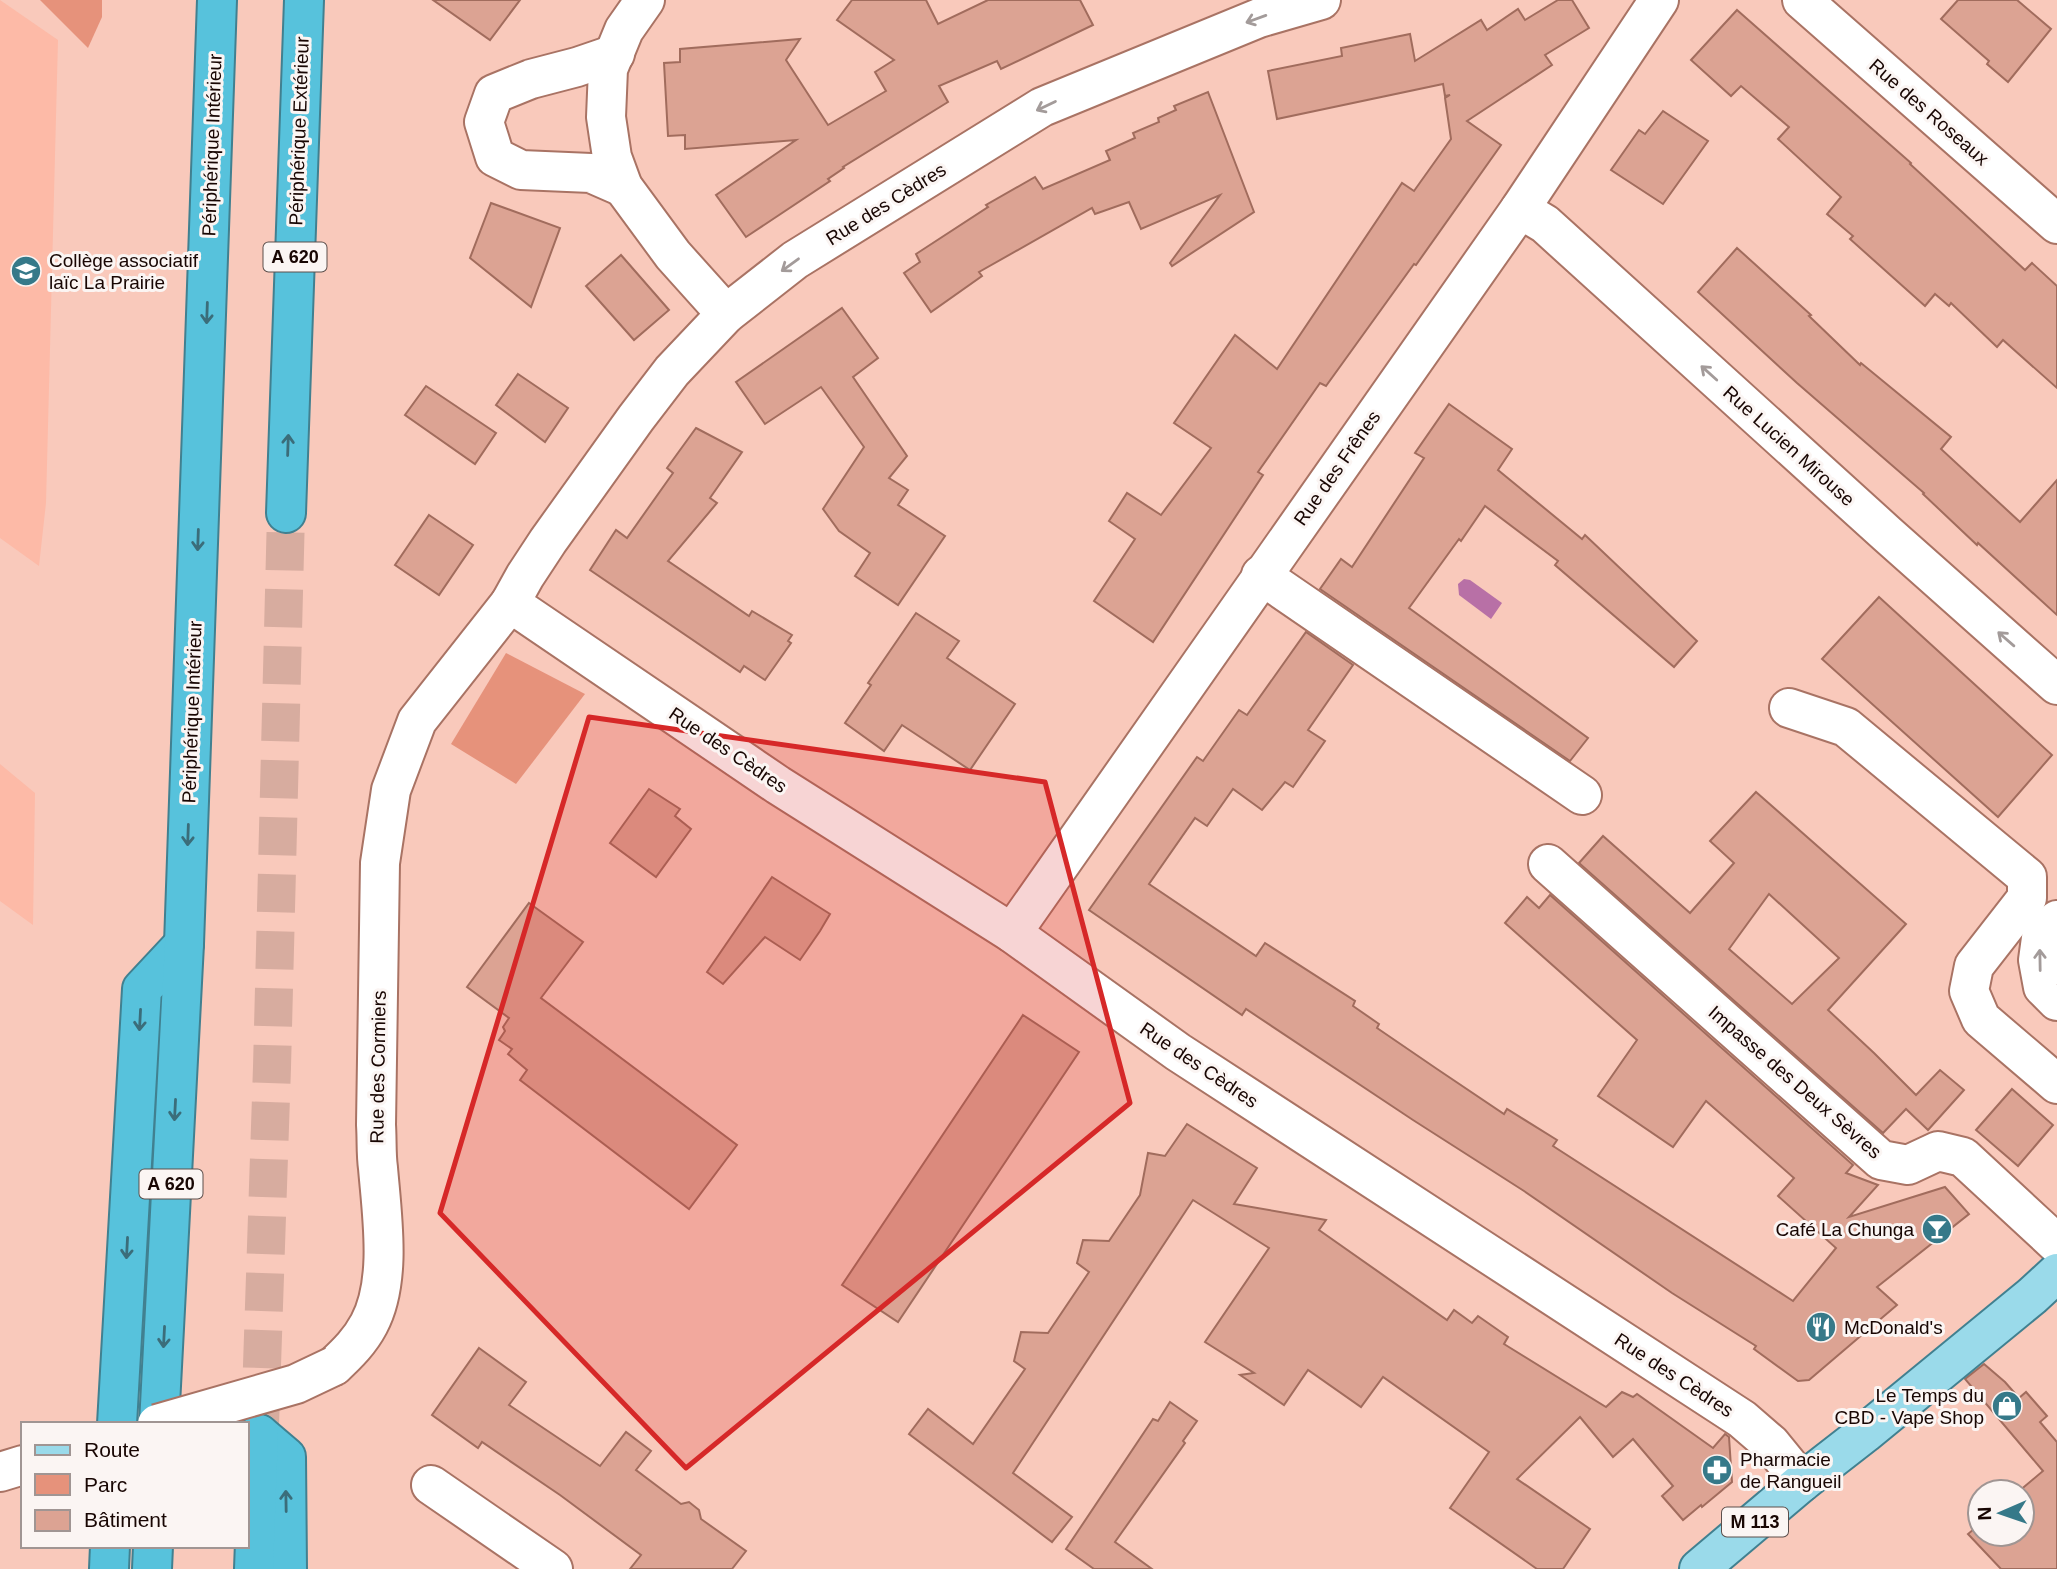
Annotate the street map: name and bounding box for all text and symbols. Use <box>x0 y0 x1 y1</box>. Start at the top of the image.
one-way arrow <box>1246 14 1268 27</box>
street label: Périphérique Extérieur <box>285 35 313 226</box>
street label: Périphérique Intérieur <box>198 53 226 237</box>
street label: Rue des Roseaux <box>1865 55 1993 170</box>
one-way arrow <box>1036 100 1057 114</box>
street label: Rue des Cèdres <box>822 159 950 249</box>
road number: A 620 <box>264 243 326 272</box>
place label: Collège associatif laïc La Prairie <box>49 250 199 293</box>
school or university icon: Collège associatif laïc La Prairie <box>9 254 43 288</box>
one-way arrow <box>781 258 800 272</box>
one-way arrow <box>200 301 213 324</box>
one-way arrow <box>1700 365 1718 381</box>
street label: Rue Lucien Mirouse <box>1719 382 1859 510</box>
street label: Rue des Frênes <box>1290 407 1384 529</box>
one-way arrow <box>282 434 295 457</box>
one-way arrow <box>192 529 205 552</box>
street label: Périphérique Intérieur <box>178 620 206 804</box>
one-way arrow <box>1998 631 2015 648</box>
street label: Rue des Cèdres <box>665 703 791 797</box>
one-way arrow <box>181 823 194 846</box>
one-way arrow <box>2033 949 2047 972</box>
street label: Rue des Cormiers <box>366 990 390 1144</box>
street label: Impasse des Deux Sèvres <box>1704 1001 1886 1163</box>
one-way arrow <box>134 1009 147 1032</box>
street label: Rue des Cèdres <box>1136 1018 1262 1112</box>
one-way arrow <box>169 1098 182 1121</box>
road number: A 620 <box>140 1170 202 1198</box>
bar icon: Café La Chunga <box>1920 1212 1954 1246</box>
place label: Café La Chunga <box>1776 1219 1914 1240</box>
one-way arrow <box>121 1236 134 1259</box>
restaurant icon: McDonald's <box>1804 1310 1838 1344</box>
place label: McDonald's <box>1844 1317 1943 1338</box>
one-way arrow <box>157 1325 170 1348</box>
street label: Rue des Cèdres <box>1611 1329 1737 1421</box>
place label: Le Temps du CBD - Vape Shop <box>1834 1385 1984 1428</box>
shop icon: Le Temps du CBD - Vape Shop <box>1990 1389 2024 1423</box>
legend <box>21 1422 248 1548</box>
text: Route <box>84 1438 140 1461</box>
place label: Pharmacie de Rangueil <box>1740 1449 1841 1492</box>
pharmacy icon: Pharmacie de Rangueil <box>1700 1453 1734 1487</box>
text: Parc <box>84 1473 127 1496</box>
north arrow <box>1966 1478 2036 1548</box>
one-way arrow <box>279 1490 293 1513</box>
text: N <box>1974 1506 1995 1521</box>
road number: M 113 <box>1722 1507 1788 1536</box>
text: Bâtiment <box>84 1508 167 1531</box>

